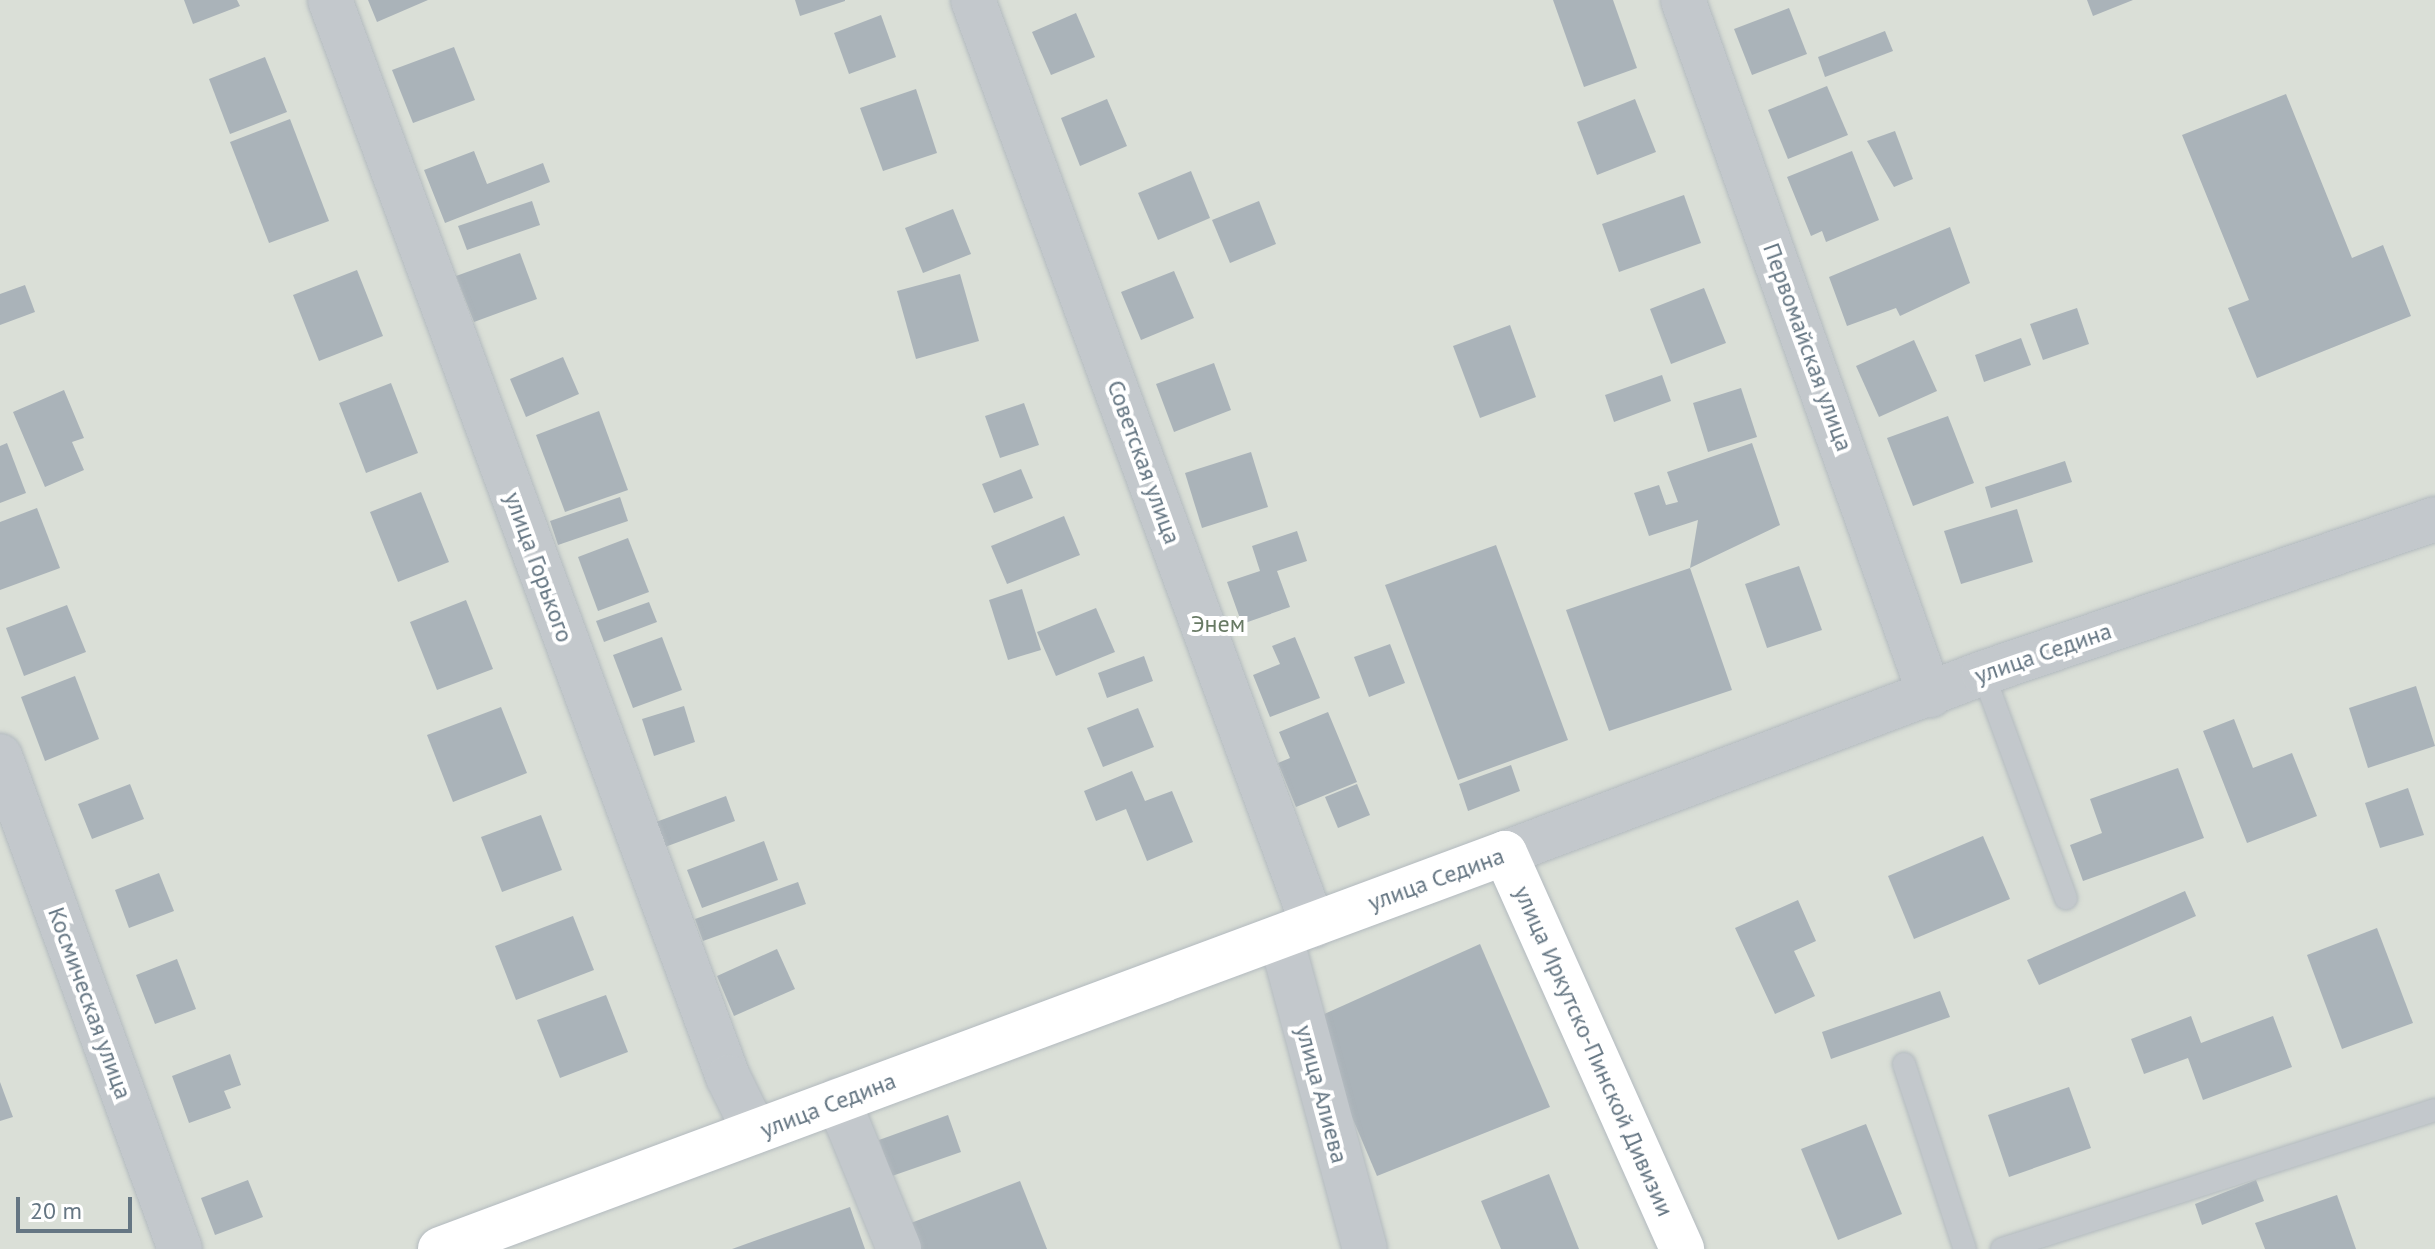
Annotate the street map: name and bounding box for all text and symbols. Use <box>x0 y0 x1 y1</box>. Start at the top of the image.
street label: Первомайская улица <box>1757 239 1859 455</box>
street label: Советская улица <box>1101 376 1187 548</box>
street label: улица Горького <box>498 488 580 646</box>
park label: Энем <box>1191 610 1245 638</box>
street label: улица Седина <box>1971 616 2115 690</box>
street label: улица Седина <box>1364 841 1508 917</box>
street label: улица Иркутско-Пинской Дивизии <box>1508 881 1680 1221</box>
street label: Космическая улица <box>42 903 138 1103</box>
street label: улица Алиева <box>1290 1021 1354 1167</box>
street label: улица Седина <box>756 1066 900 1144</box>
scale bar <box>20 1181 136 1231</box>
text: 20 m <box>30 1195 82 1226</box>

